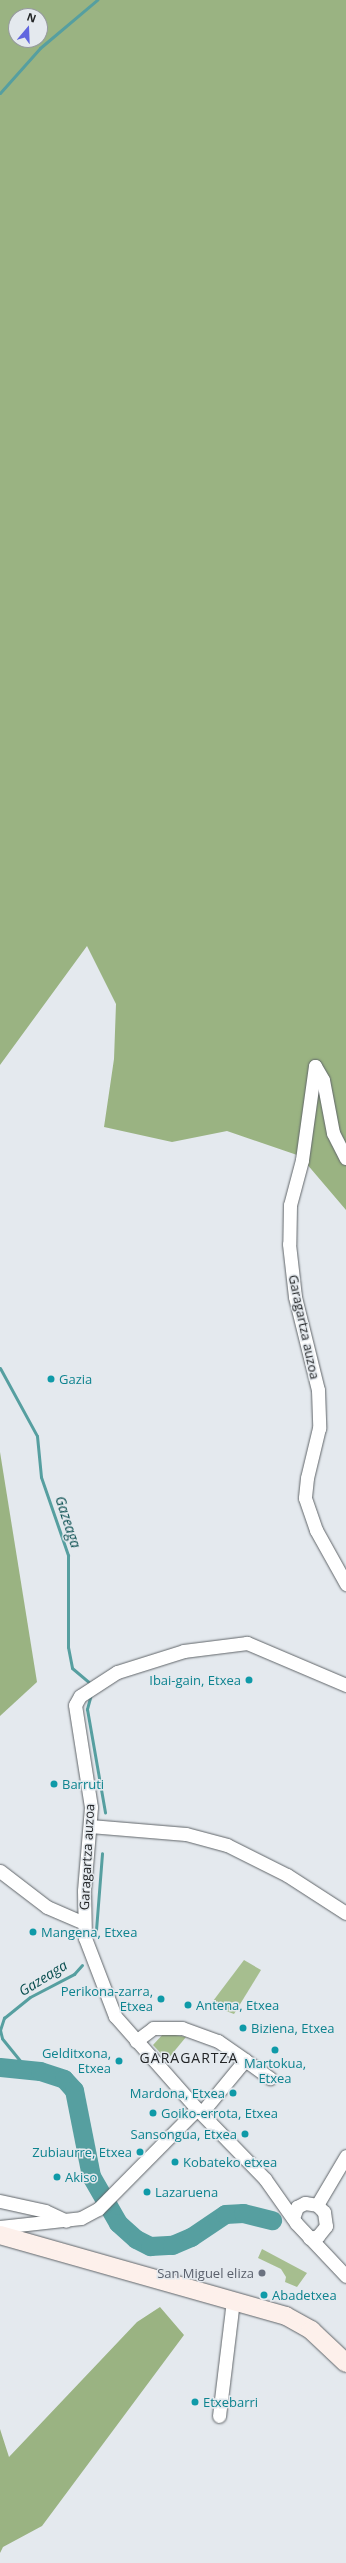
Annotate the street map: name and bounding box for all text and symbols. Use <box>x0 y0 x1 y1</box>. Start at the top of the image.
north arrow <box>8 8 48 48</box>
text: N <box>25 9 38 26</box>
street label: Garagartza auzoa <box>285 1273 323 1381</box>
place label: Gazia <box>59 1371 92 1387</box>
marker: Gazia <box>46 1374 56 1384</box>
water label: Gazeaga <box>52 1494 84 1550</box>
place label: Ibai-gain, Etxea <box>149 1672 241 1688</box>
marker: Ibai-gain, Etxea <box>244 1675 254 1685</box>
place label: Barruti <box>62 1776 104 1792</box>
marker: Barruti <box>49 1779 59 1789</box>
street label: Garagartza auzoa <box>76 1803 98 1911</box>
place label: Mangena, Etxea <box>41 1924 137 1940</box>
marker: Mangena, Etxea <box>28 1927 38 1937</box>
water label: Gazeaga <box>16 1957 70 1999</box>
place label: Perikona-zarra, Etxea <box>61 1984 153 2015</box>
marker: Perikona-zarra, Etxea <box>156 1994 166 2004</box>
place label: Antena, Etxea <box>196 1997 279 2013</box>
marker: Antena, Etxea <box>183 2000 193 2010</box>
place label: Biziena, Etxea <box>251 2020 334 2036</box>
marker: Biziena, Etxea <box>238 2023 248 2033</box>
marker: Martokua, Etxea <box>270 2045 280 2055</box>
place label: Gelditxona, Etxea <box>42 2046 111 2077</box>
district label: GARAGARTZA <box>140 2050 238 2066</box>
marker: Gelditxona, Etxea <box>114 2056 124 2066</box>
place label: Martokua, Etxea <box>244 2056 306 2087</box>
place label: Mardona, Etxea <box>130 2085 225 2101</box>
marker: Mardona, Etxea <box>228 2088 238 2098</box>
place label: Goiko-errota, Etxea <box>161 2105 278 2121</box>
marker: Goiko-errota, Etxea <box>148 2108 158 2118</box>
place label: Sansongua, Etxea <box>131 2126 237 2142</box>
marker: Sansongua, Etxea <box>240 2129 250 2139</box>
place label: Zubiaurre, Etxea <box>32 2144 132 2160</box>
marker: Zubiaurre, Etxea <box>135 2147 145 2157</box>
place label: Kobateko etxea <box>183 2154 277 2170</box>
marker: Kobateko etxea <box>170 2157 180 2167</box>
place label: Akiso <box>65 2169 97 2185</box>
marker: Akiso <box>52 2172 62 2182</box>
place label: Lazaruena <box>155 2184 218 2200</box>
marker: Lazaruena <box>142 2187 152 2197</box>
place label: San Miguel eliza <box>157 2265 254 2281</box>
marker: San Miguel eliza <box>257 2268 267 2278</box>
place label: Abadetxea <box>272 2287 337 2303</box>
marker: Abadetxea <box>259 2290 269 2300</box>
place label: Etxebarri <box>203 2394 258 2410</box>
marker: Etxebarri <box>190 2397 200 2407</box>

